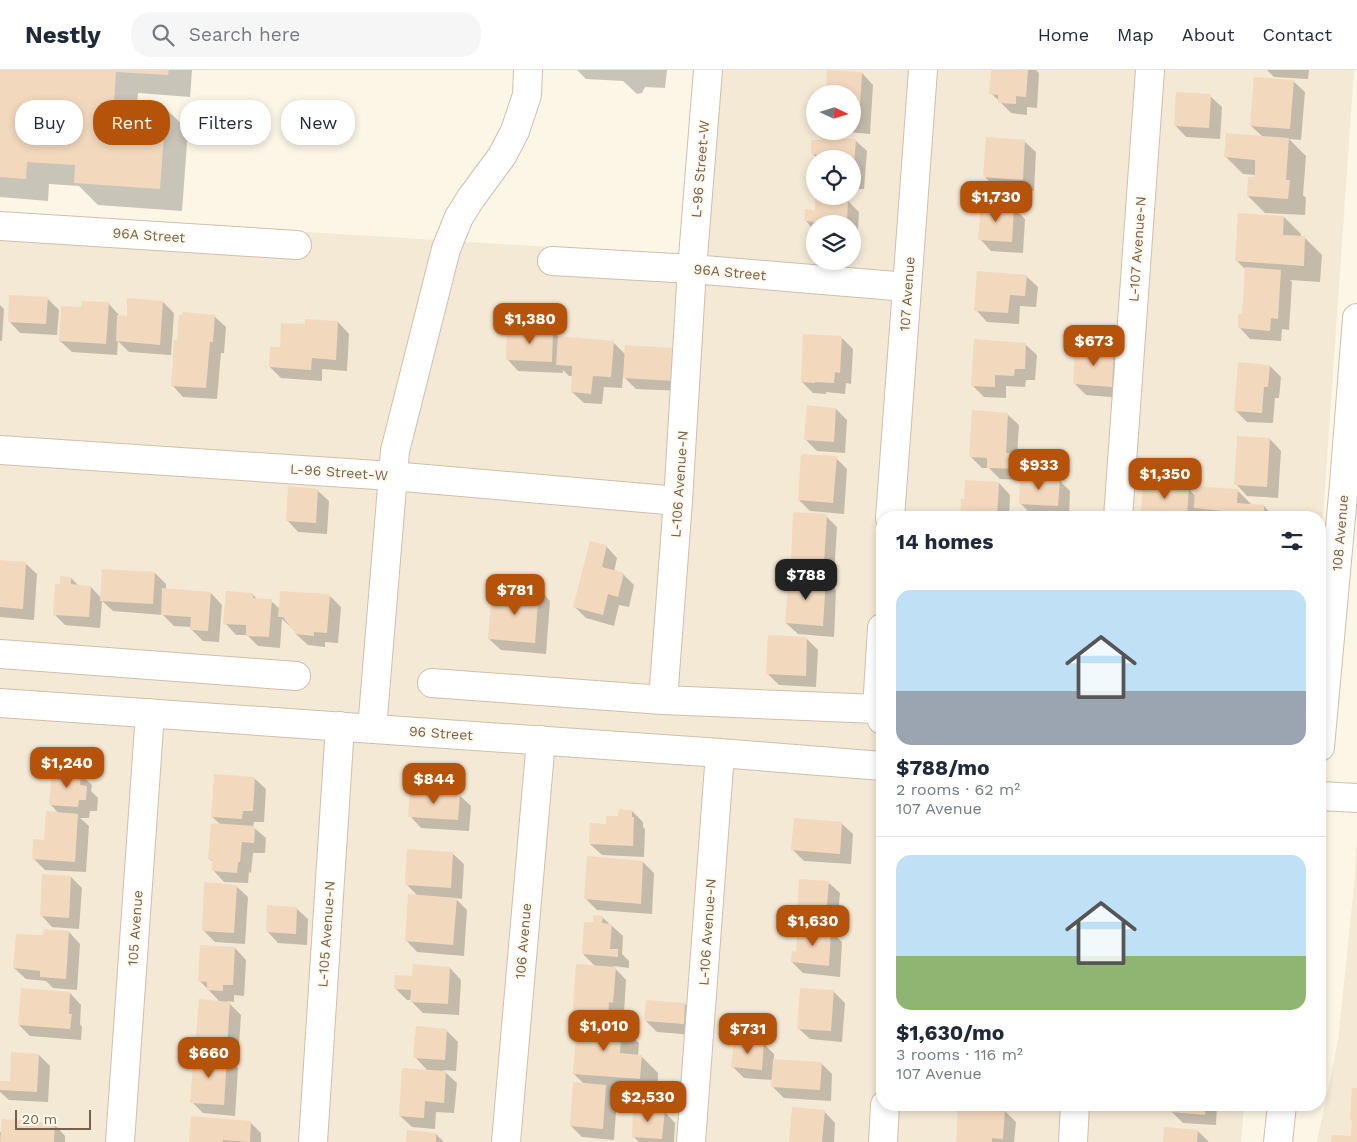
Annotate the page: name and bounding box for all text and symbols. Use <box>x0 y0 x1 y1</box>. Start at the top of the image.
search box <box>131 12 481 57</box>
text: Nestly <box>25 21 101 49</box>
icon: search <box>149 21 177 49</box>
text: Search here <box>189 23 300 46</box>
text: Home <box>1038 24 1089 45</box>
text: Map <box>1117 24 1154 45</box>
text: About <box>1182 24 1234 45</box>
text: Contact <box>1262 24 1332 45</box>
north arrow <box>806 85 861 140</box>
map controls <box>806 85 861 270</box>
chip: Buy <box>15 100 83 145</box>
chip: Rent <box>93 100 170 145</box>
chip: Filters <box>180 100 271 145</box>
chip: New <box>281 100 355 145</box>
street label: L-96 Street-W <box>688 119 712 219</box>
button: locate <box>806 150 861 205</box>
pin: $1,730 <box>955 180 1037 223</box>
text: $1,730 <box>971 187 1021 206</box>
street label: L-107 Avenue-N <box>1125 195 1149 303</box>
button: layers <box>806 215 861 270</box>
street label: 96A Street <box>112 224 186 246</box>
street label: 107 Avenue <box>896 256 918 332</box>
street label: 96A Street <box>693 261 767 283</box>
pin: $1,380 <box>489 302 571 345</box>
text: $1,380 <box>504 309 556 328</box>
pin: $673 <box>1064 324 1124 367</box>
text: $673 <box>1075 331 1113 350</box>
street label: L-106 Avenue-N <box>667 430 691 538</box>
pin: $933 <box>1009 448 1069 491</box>
text: $933 <box>1020 455 1058 474</box>
pin: $1,350 <box>1124 458 1206 500</box>
street label: L-96 Street-W <box>289 461 389 483</box>
text: $1,350 <box>1140 464 1190 483</box>
street label: 108 Avenue <box>1329 494 1351 572</box>
icon: filters <box>1278 527 1306 555</box>
text: 14 homes <box>896 529 993 554</box>
pin: $788 <box>776 558 836 601</box>
text: $788 <box>786 565 826 584</box>
pin: $781 <box>485 574 545 616</box>
text: $781 <box>497 580 533 599</box>
icon: home <box>1056 622 1146 712</box>
street label: 96 Street <box>408 723 474 743</box>
pin: $1,240 <box>26 746 108 789</box>
text: $1,240 <box>41 753 93 772</box>
text: $788/mo <box>896 755 990 780</box>
pin: $844 <box>404 762 464 805</box>
text: $844 <box>414 769 454 788</box>
text: 2 rooms · 62 m² <box>896 780 1020 799</box>
text: 107 Avenue <box>896 799 982 818</box>
street label: L-106 Avenue-N <box>695 878 719 986</box>
street label: L-105 Avenue-N <box>314 880 338 988</box>
icon: home <box>1056 888 1146 978</box>
street label: 105 Avenue <box>124 890 146 966</box>
street label: 106 Avenue <box>512 902 534 980</box>
pin: $1,630 <box>772 904 854 947</box>
text: $1,630 <box>787 911 839 930</box>
pin: $1,010 <box>563 1010 645 1052</box>
pin: $731 <box>718 1012 778 1055</box>
text: $1,010 <box>579 1016 629 1035</box>
text: $731 <box>730 1019 766 1038</box>
text: $1,630/mo <box>896 1020 1004 1045</box>
pin: $660 <box>179 1036 239 1079</box>
text: $660 <box>189 1043 229 1062</box>
text: 3 rooms · 116 m² <box>896 1045 1023 1064</box>
text: 107 Avenue <box>896 1064 982 1083</box>
pin: $2,530 <box>607 1080 689 1123</box>
text: $2,530 <box>621 1087 675 1106</box>
scale bar <box>15 1107 91 1130</box>
text: 20 m <box>22 1111 57 1127</box>

